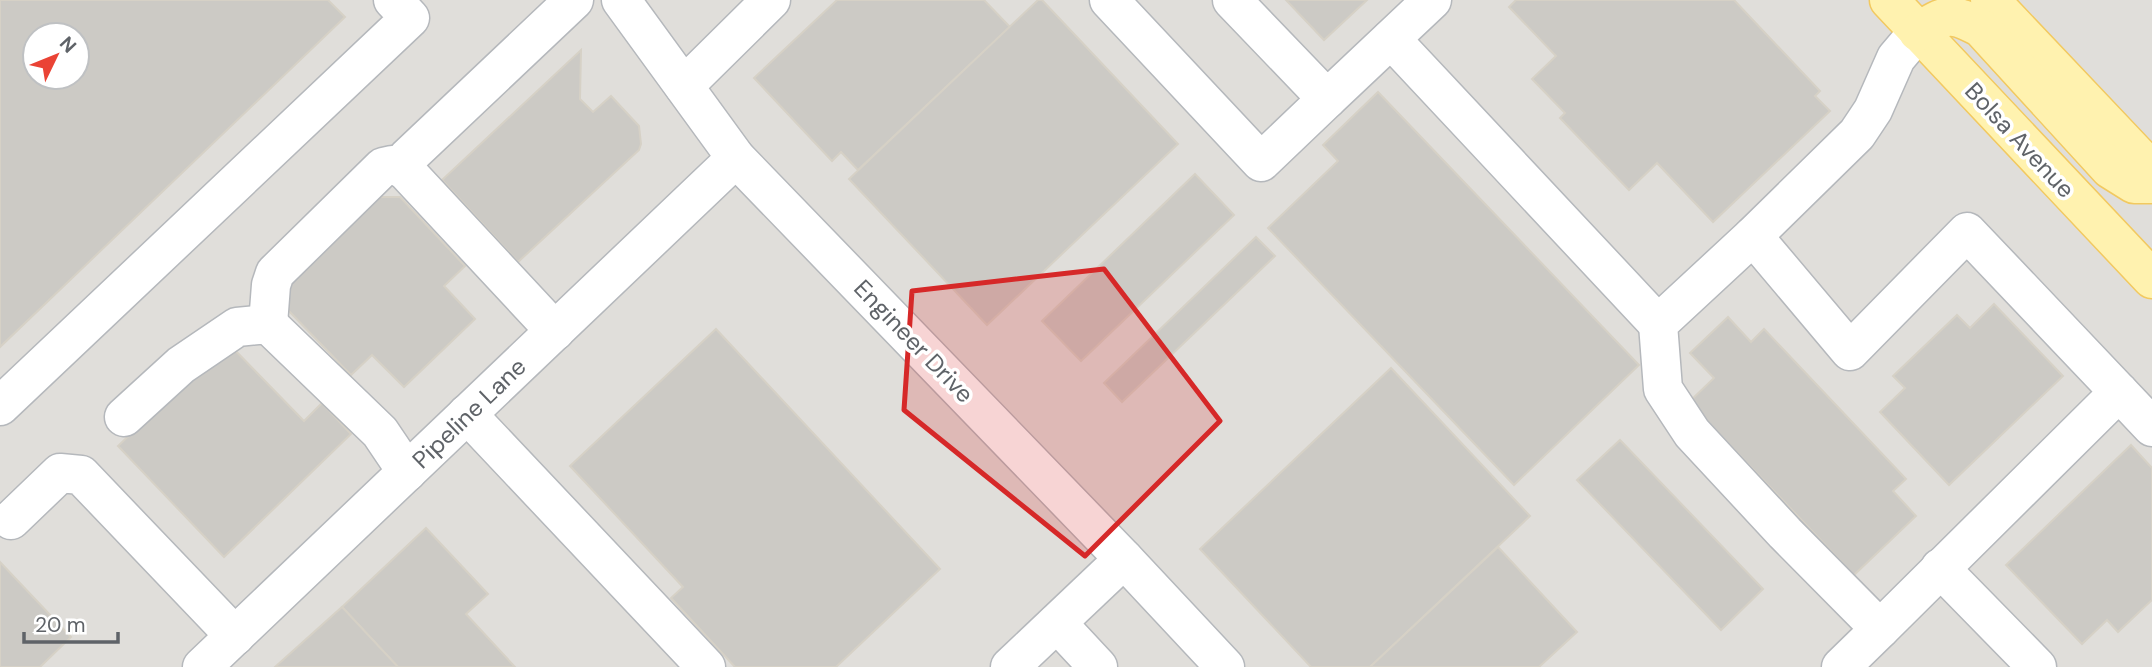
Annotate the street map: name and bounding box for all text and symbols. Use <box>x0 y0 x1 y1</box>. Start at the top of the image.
north arrow <box>21 21 91 91</box>
text: N <box>54 31 82 58</box>
street label: Bolsa Avenue <box>1958 76 2082 204</box>
street label: Engineer Drive <box>847 273 981 409</box>
street label: Pipeline Lane <box>406 351 532 475</box>
scale bar <box>24 600 119 644</box>
text: 20 m <box>35 611 86 639</box>

